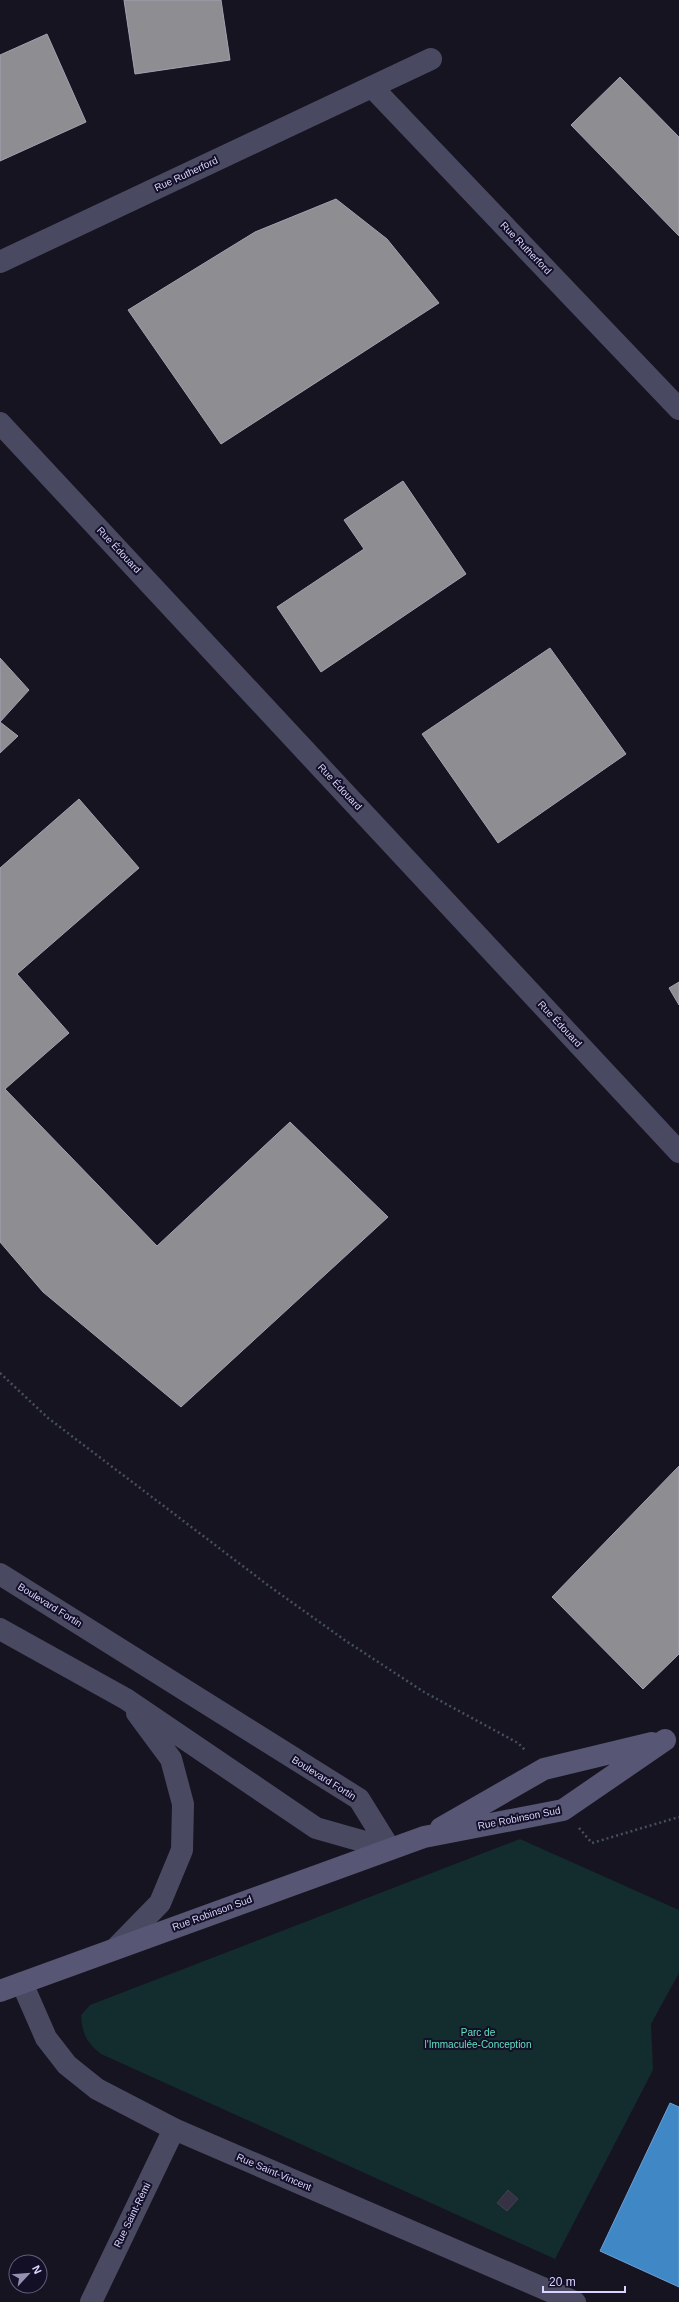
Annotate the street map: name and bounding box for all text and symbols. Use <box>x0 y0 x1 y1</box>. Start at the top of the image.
street label: Rue Rutherford <box>153 155 219 193</box>
street label: Rue Rutherford <box>498 220 554 276</box>
street label: Rue Édouard <box>95 524 144 575</box>
street label: Rue Édouard <box>316 761 365 812</box>
street label: Rue Édouard <box>536 998 585 1049</box>
street label: Boulevard Fortin <box>16 1581 84 1629</box>
street label: Boulevard Fortin <box>290 1754 358 1802</box>
street label: Rue Robinson Sud <box>477 1805 561 1831</box>
street label: Rue Robinson Sud <box>171 1893 253 1933</box>
park label: Parc de l'Immaculée-Conception <box>425 2027 531 2050</box>
street label: Rue Saint-Vincent <box>235 2151 313 2193</box>
street label: Rue Saint-Rémi <box>112 2181 152 2249</box>
north arrow <box>8 2254 48 2294</box>
text: N <box>30 2263 44 2276</box>
scale bar <box>543 2268 625 2294</box>
text: 20 m <box>549 2275 576 2289</box>

